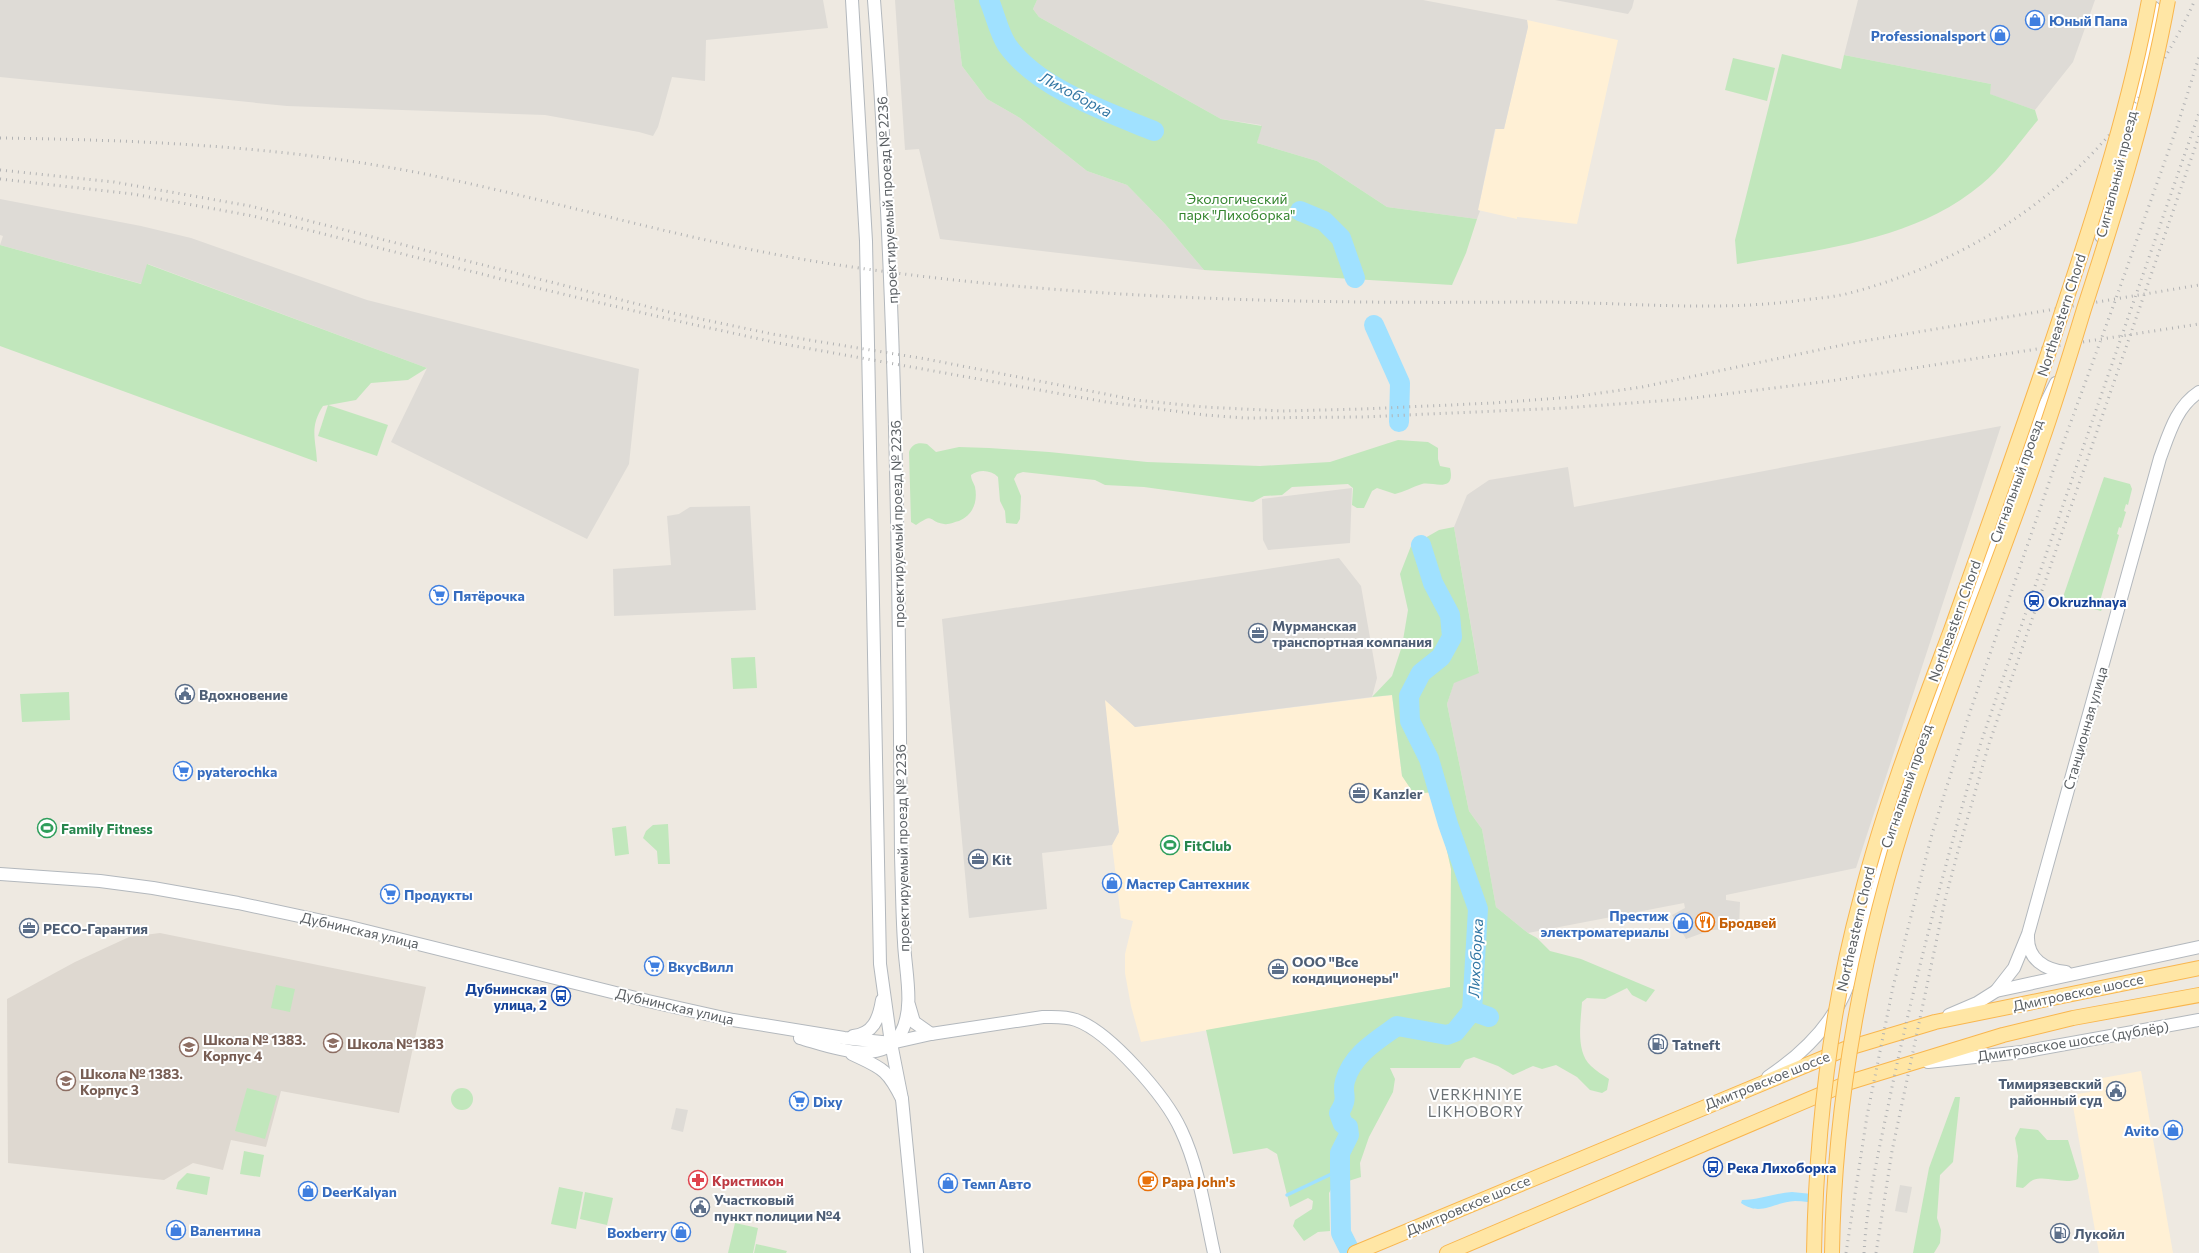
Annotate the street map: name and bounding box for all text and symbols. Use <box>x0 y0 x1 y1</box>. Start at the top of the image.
shop icon: Юный Папа <box>2024 9 2046 31</box>
place label: Юный Папа <box>2049 12 2128 29</box>
shop icon: Professionalsport <box>1989 24 2011 46</box>
place label: Professionalsport <box>1871 27 1986 44</box>
water label: Лихоборка <box>1036 67 1115 121</box>
street label: проектируемый проезд № 2236 <box>873 96 901 304</box>
street label: Сигнальный проезд <box>2092 109 2140 239</box>
park label: Экологический парк "Лихоборка" <box>1178 190 1296 223</box>
street label: Northeastern Chord <box>2033 251 2089 379</box>
street label: Сигнальный проезд <box>1986 417 2046 545</box>
street label: проектируемый проезд № 2236 <box>887 420 907 628</box>
street label: Northeastern Chord <box>1924 558 1984 684</box>
supermarket icon: Пятёрочка <box>428 584 450 606</box>
place label: Пятёрочка <box>453 587 525 604</box>
station icon: Okruzhnaya <box>2023 590 2045 612</box>
place label: Okruzhnaya <box>2048 593 2127 610</box>
place label: Мурманская транспортная компания <box>1272 617 1432 650</box>
office icon: Мурманская транспортная компания <box>1247 622 1269 644</box>
street label: Станционная улица <box>2059 664 2111 792</box>
public building icon: Вдохновение <box>174 683 196 705</box>
place label: Вдохновение <box>199 686 288 703</box>
street label: Сигнальный проезд <box>1877 722 1935 850</box>
street label: проектируемый проезд № 2236 <box>892 744 912 952</box>
supermarket icon: pyaterochka <box>172 760 194 782</box>
place label: pyaterochka <box>197 763 277 780</box>
office icon: Kanzler <box>1348 782 1370 804</box>
place label: Kanzler <box>1373 785 1423 802</box>
sports icon: Family Fitness <box>36 817 58 839</box>
place label: Family Fitness <box>61 820 153 837</box>
sports icon: FitClub <box>1159 834 1181 856</box>
place label: FitClub <box>1184 837 1232 854</box>
office icon: Kit <box>967 848 989 870</box>
place label: Kit <box>992 851 1012 868</box>
street label: Northeastern Chord <box>1832 865 1878 993</box>
shop icon: Мастер Сантехник <box>1101 872 1123 894</box>
place label: Мастер Сантехник <box>1126 875 1250 892</box>
supermarket icon: Продукты <box>379 883 401 905</box>
place label: Продукты <box>404 886 473 903</box>
place label: Престиж электроматериалы <box>1540 907 1669 940</box>
street label: Дубнинская улица <box>299 908 421 952</box>
restaurant icon: Бродвей <box>1694 911 1716 933</box>
shop icon: Престиж электроматериалы <box>1672 912 1694 934</box>
place label: Бродвей <box>1719 914 1776 931</box>
office icon: РЕСО-Гарантия <box>18 917 40 939</box>
water label: Лихоборка <box>1464 918 1486 999</box>
place label: РЕСО-Гарантия <box>43 920 148 937</box>
place label: ООО "Все кондиционеры" <box>1292 953 1399 986</box>
supermarket icon: ВкусВилл <box>643 955 665 977</box>
place label: ВкусВилл <box>668 958 734 975</box>
office icon: ООО "Все кондиционеры" <box>1267 958 1289 980</box>
street label: Дмитровское шоссе <box>2011 970 2145 1014</box>
place label: Дубнинская улица, 2 <box>466 980 547 1013</box>
street label: Дубнинская улица <box>614 984 736 1028</box>
bus stop icon: Дубнинская улица, 2 <box>550 985 572 1007</box>
street label: Дмитровское шоссе (дублёр) <box>1976 1017 2170 1065</box>
place label: Школа № 1383. Корпус 4 <box>203 1031 306 1064</box>
school or university icon: Школа №1383 <box>322 1032 344 1054</box>
fuel station icon: Tatneft <box>1647 1033 1669 1055</box>
place label: Школа №1383 <box>347 1035 444 1052</box>
school or university icon: Школа № 1383. Корпус 4 <box>178 1036 200 1058</box>
place label: Tatneft <box>1672 1036 1721 1053</box>
street label: Дмитровское шоссе <box>1702 1047 1832 1113</box>
place label: Школа № 1383. Корпус 3 <box>80 1065 183 1098</box>
school or university icon: Школа № 1383. Корпус 3 <box>55 1070 77 1092</box>
place label: Тимирязевский районный суд <box>1998 1075 2102 1108</box>
public building icon: Тимирязевский районный суд <box>2105 1080 2127 1102</box>
district label: VERKHNIYE LIKHOBORY <box>1428 1085 1524 1120</box>
supermarket icon: Dixy <box>788 1090 810 1112</box>
place label: Dixy <box>813 1093 843 1110</box>
shop icon: Avito <box>2162 1119 2184 1141</box>
place label: Avito <box>2124 1122 2159 1139</box>
bus stop icon: Река Лихоборка <box>1702 1156 1724 1178</box>
place label: Река Лихоборка <box>1727 1159 1836 1176</box>
pharmacy icon: Кристикон <box>687 1169 709 1191</box>
cafe icon: Papa John's <box>1137 1170 1159 1192</box>
street label: Дмитровское шоссе <box>1403 1171 1533 1239</box>
place label: Кристикон <box>712 1172 784 1189</box>
shop icon: Темп Авто <box>937 1172 959 1194</box>
place label: Papa John's <box>1162 1173 1236 1190</box>
place label: Темп Авто <box>962 1175 1031 1192</box>
shop icon: DeerKalyan <box>297 1180 319 1202</box>
place label: DeerKalyan <box>322 1183 397 1200</box>
place label: Участковый пункт полиции №4 <box>714 1191 841 1224</box>
public building icon: Участковый пункт полиции №4 <box>689 1196 711 1218</box>
shop icon: Валентина <box>165 1219 187 1241</box>
shop icon: Boxberry <box>670 1221 692 1243</box>
place label: Валентина <box>190 1222 261 1239</box>
fuel station icon: Лукойл <box>2049 1222 2071 1244</box>
place label: Boxberry <box>607 1224 667 1241</box>
place label: Лукойл <box>2074 1225 2125 1242</box>

